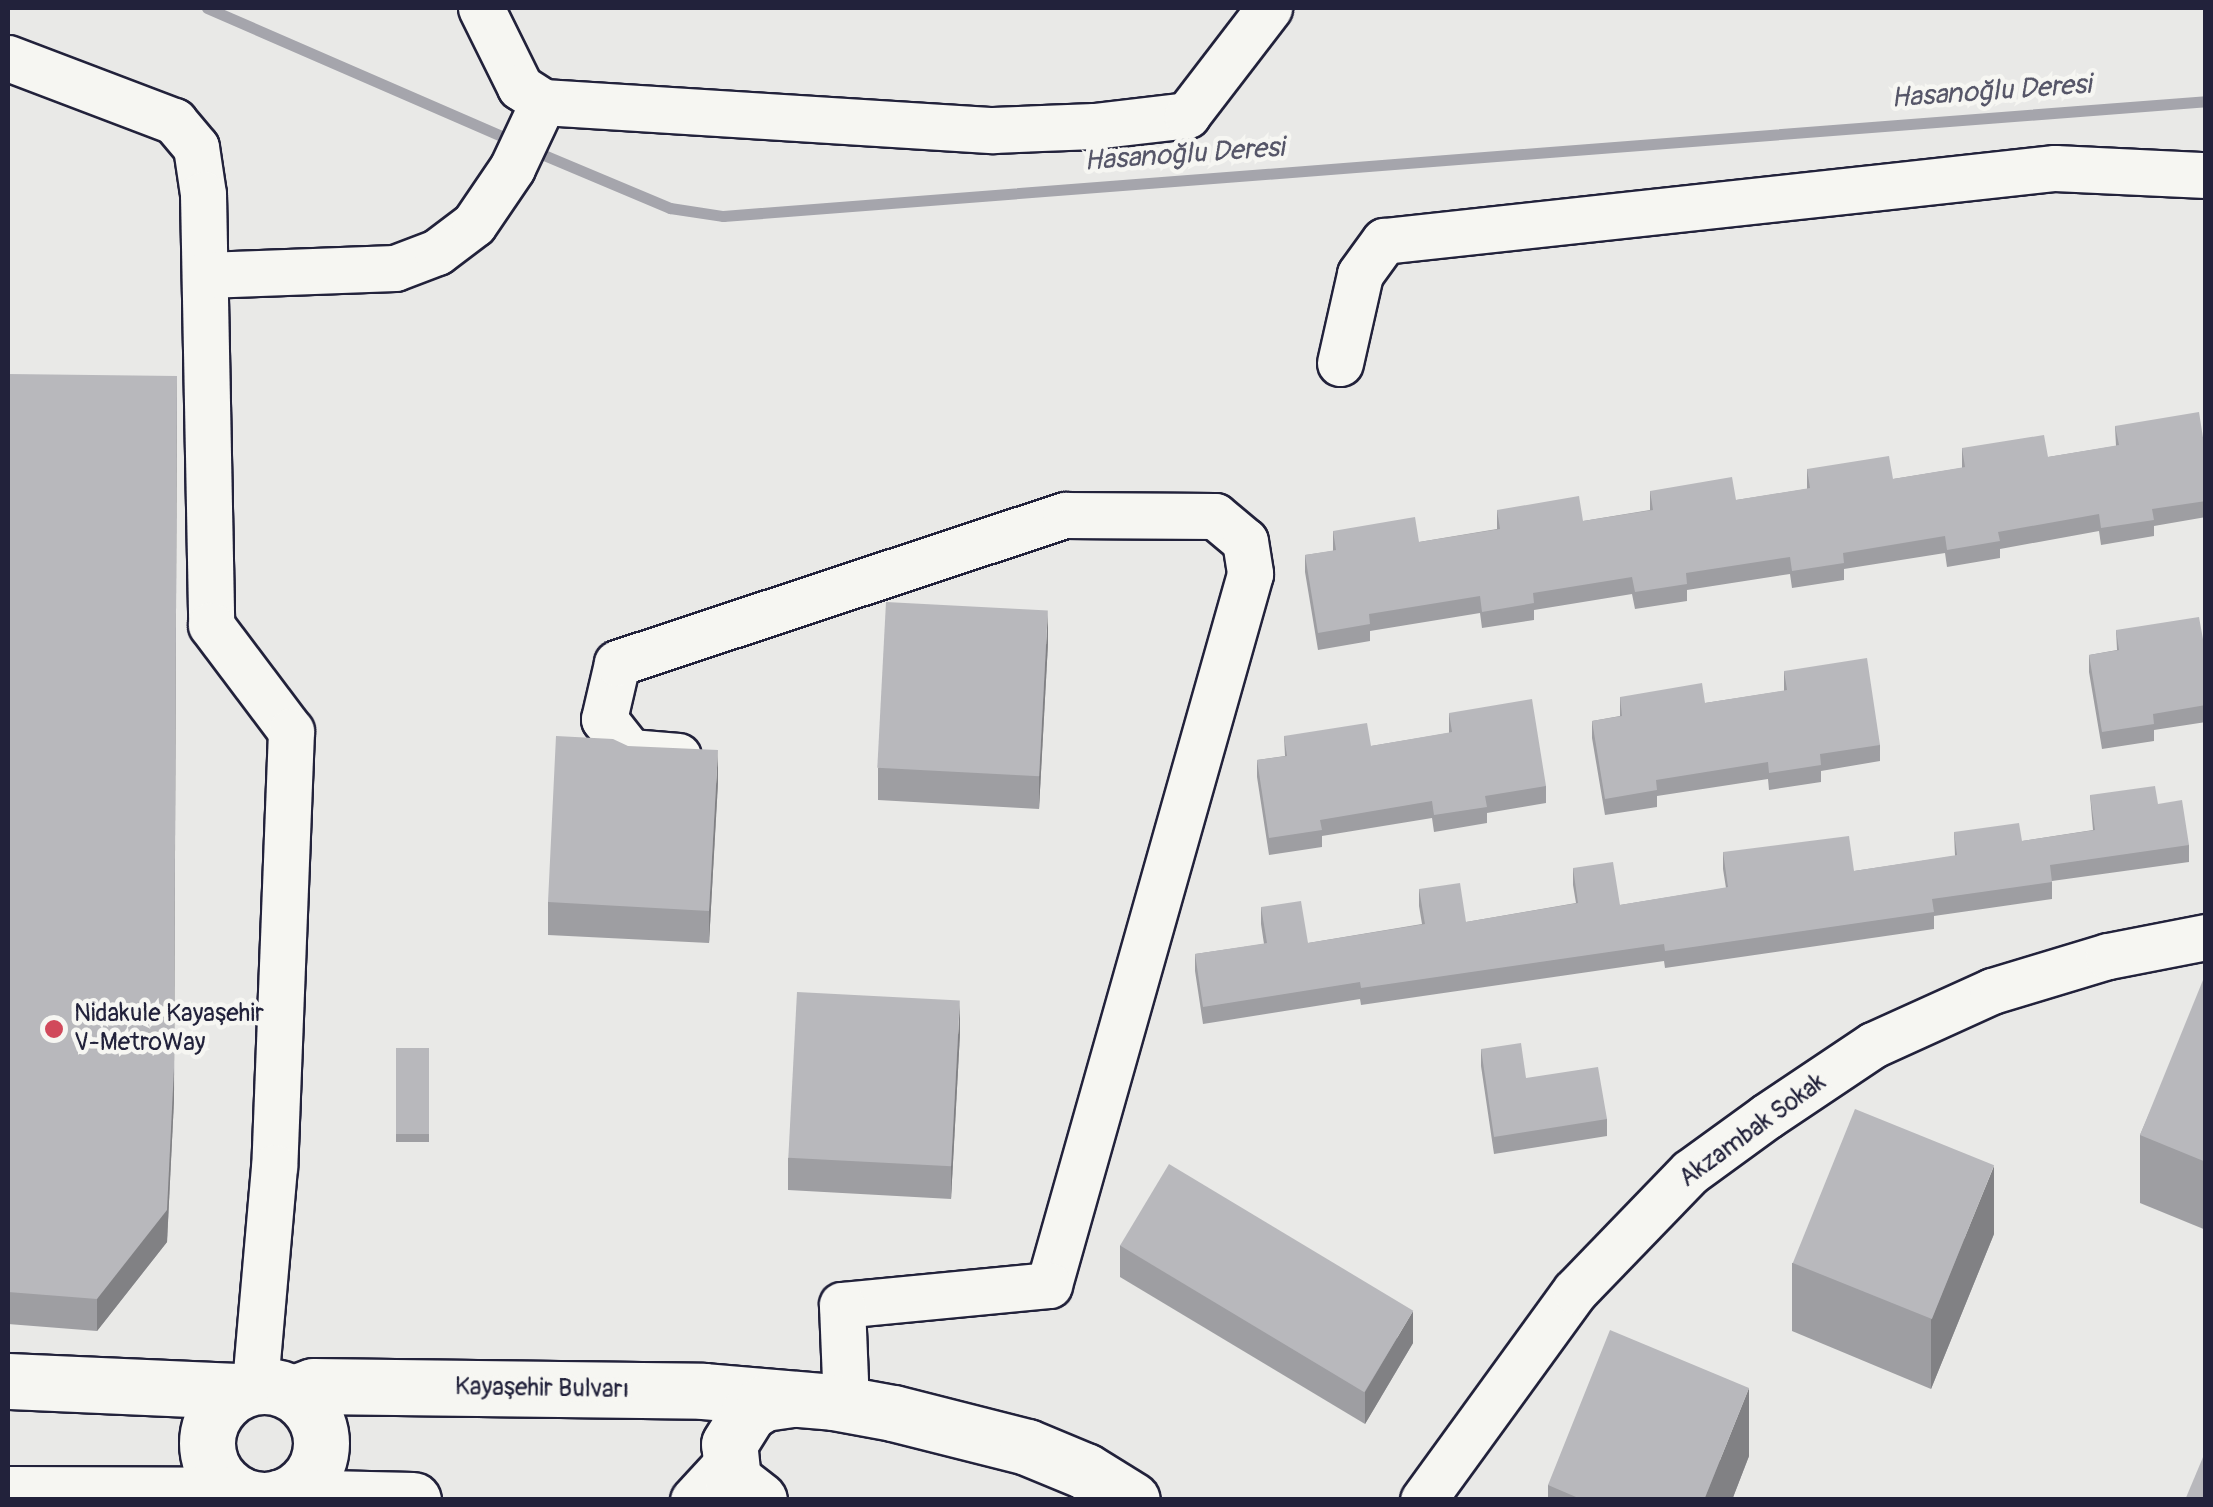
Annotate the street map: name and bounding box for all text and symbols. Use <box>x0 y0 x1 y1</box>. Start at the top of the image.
water label: Hasanoğlu Deresi <box>1890 68 2092 116</box>
water label: Hasanoğlu Deresi <box>1083 131 1285 179</box>
place label: Nidakule Kayaşehir V-MetroWay <box>74 1000 264 1059</box>
marker: Nidakule Kayaşehir V-MetroWay <box>43 1018 65 1040</box>
street label: Akzambak Sokak <box>1674 1068 1832 1194</box>
street label: Kayaşehir Bulvarı <box>455 1372 629 1406</box>

